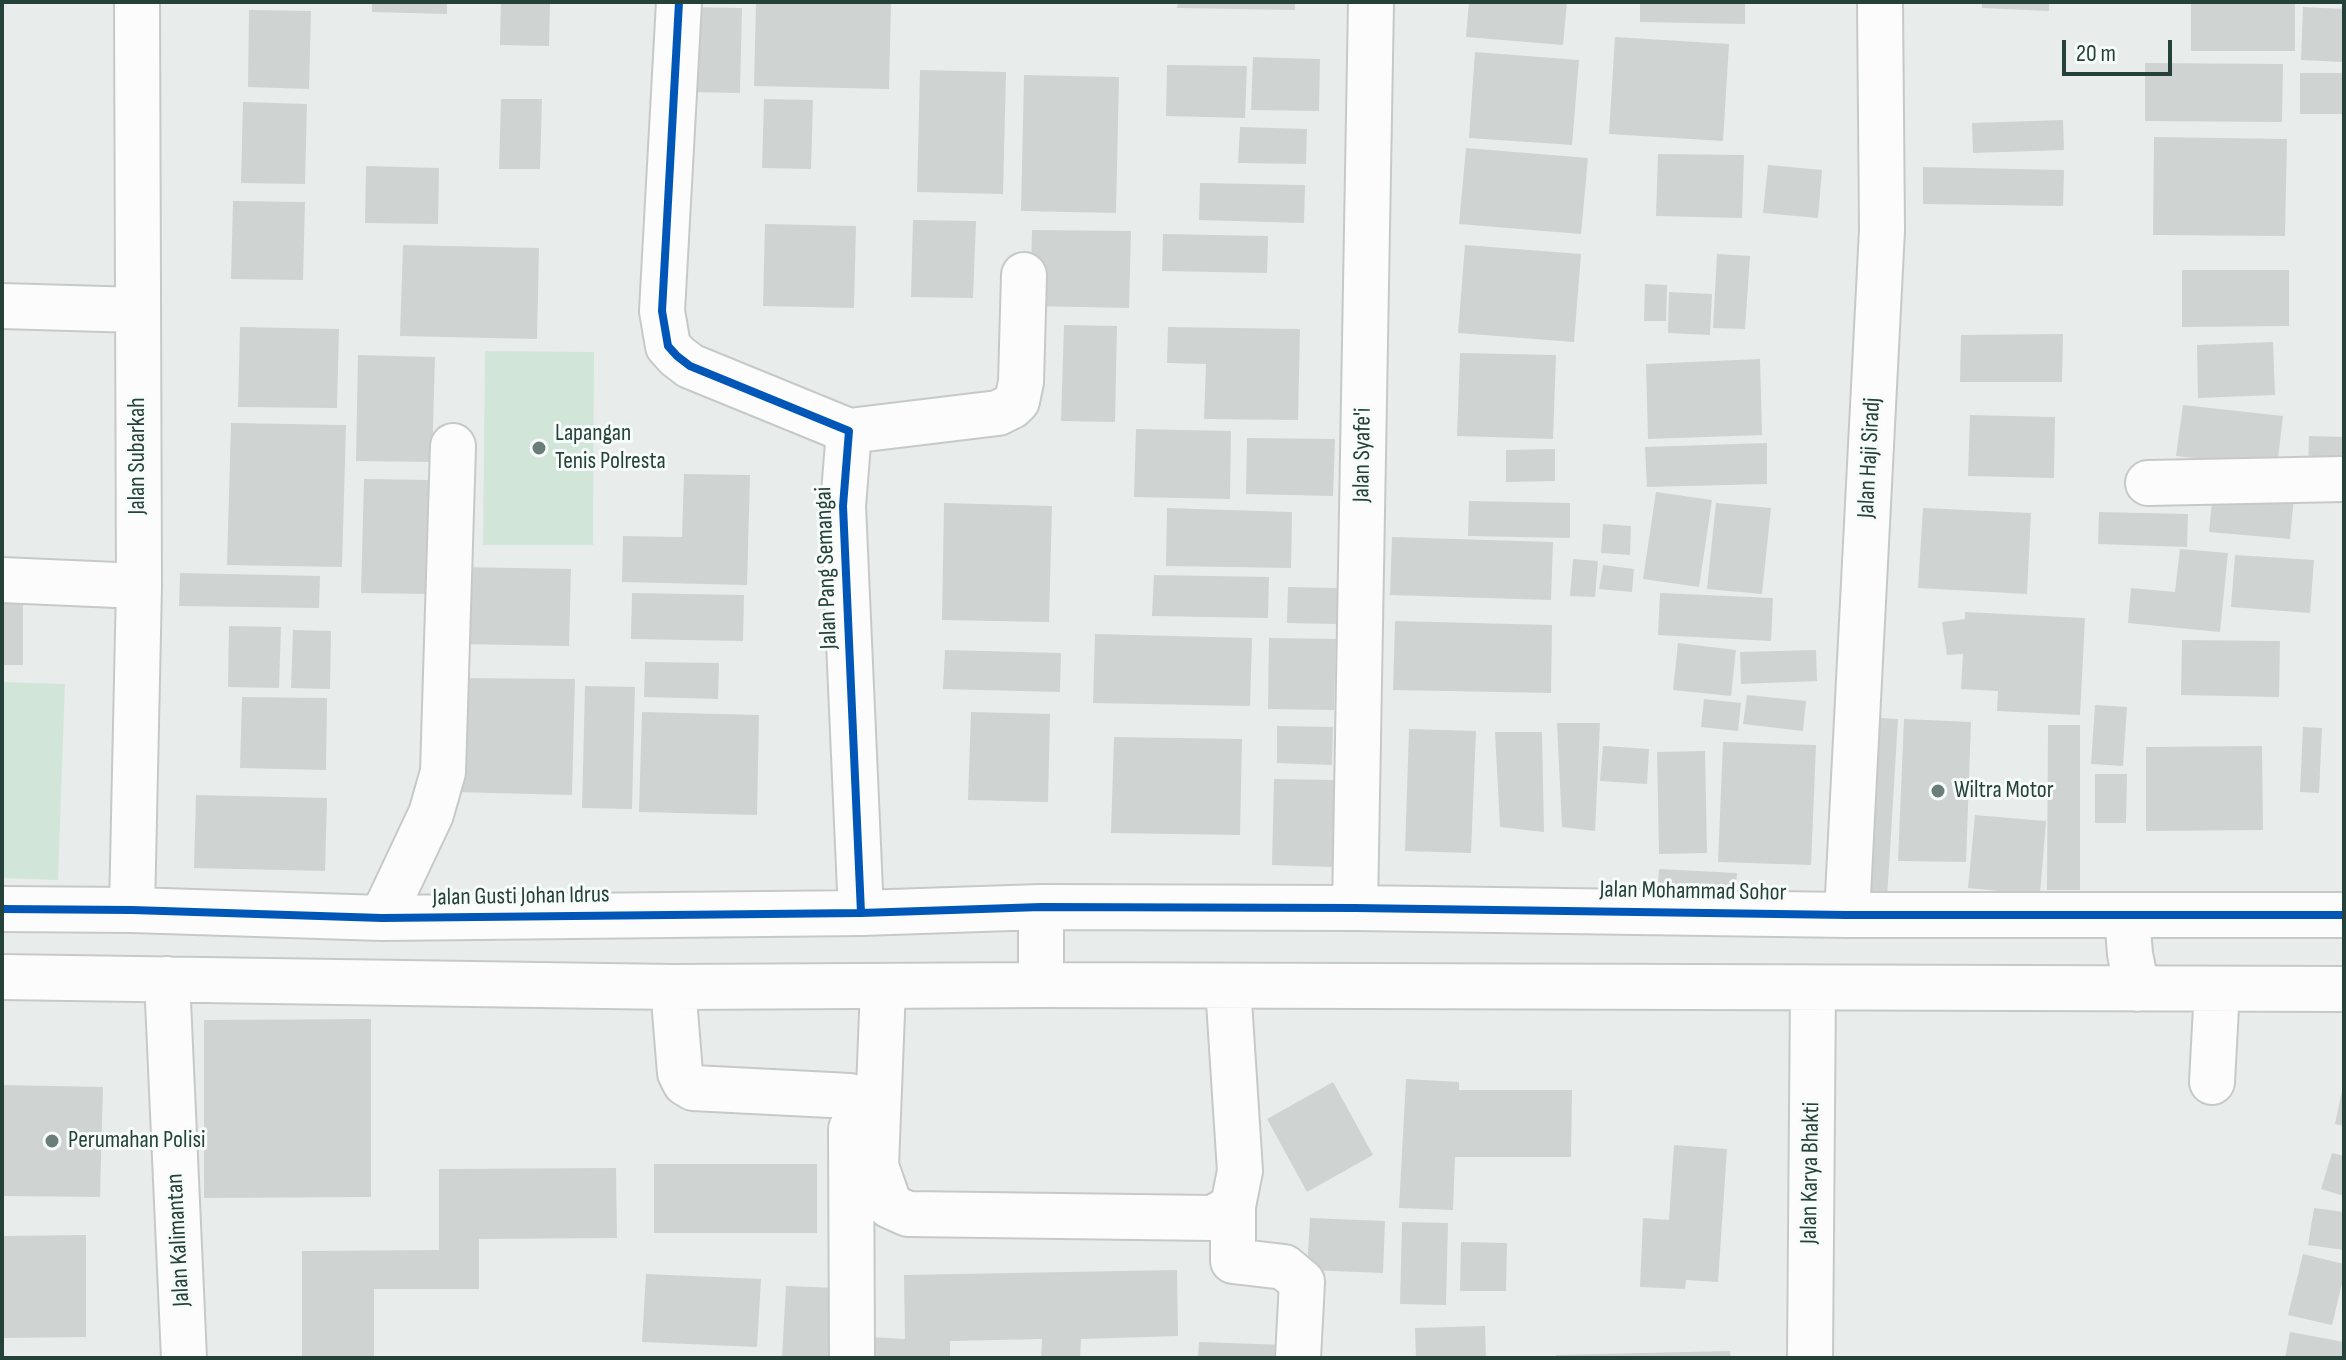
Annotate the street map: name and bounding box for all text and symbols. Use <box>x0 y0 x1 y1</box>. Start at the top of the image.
scale bar <box>2066 24 2176 74</box>
text: 20 m <box>2076 39 2116 68</box>
street label: Jalan Haji Siradj <box>1852 397 1888 519</box>
street label: Jalan Subarkah <box>124 398 152 514</box>
street label: Jalan Syafe'i <box>1348 407 1378 503</box>
place label: Lapangan Tenis Polresta <box>555 420 666 476</box>
marker: Lapangan Tenis Polresta <box>530 439 548 457</box>
street label: Jalan Pang Semangai <box>810 486 844 650</box>
place label: Wiltra Motor <box>1954 777 2054 805</box>
marker: Wiltra Motor <box>1929 782 1947 800</box>
street label: Jalan Mohammad Sohor <box>1599 876 1787 908</box>
street label: Jalan Gusti Johan Idrus <box>432 881 610 913</box>
street label: Jalan Karya Bhakti <box>1795 1102 1827 1244</box>
place label: Perumahan Polisi <box>68 1127 206 1155</box>
marker: Perumahan Polisi <box>43 1132 61 1150</box>
street label: Jalan Kalimantan <box>161 1173 197 1307</box>

